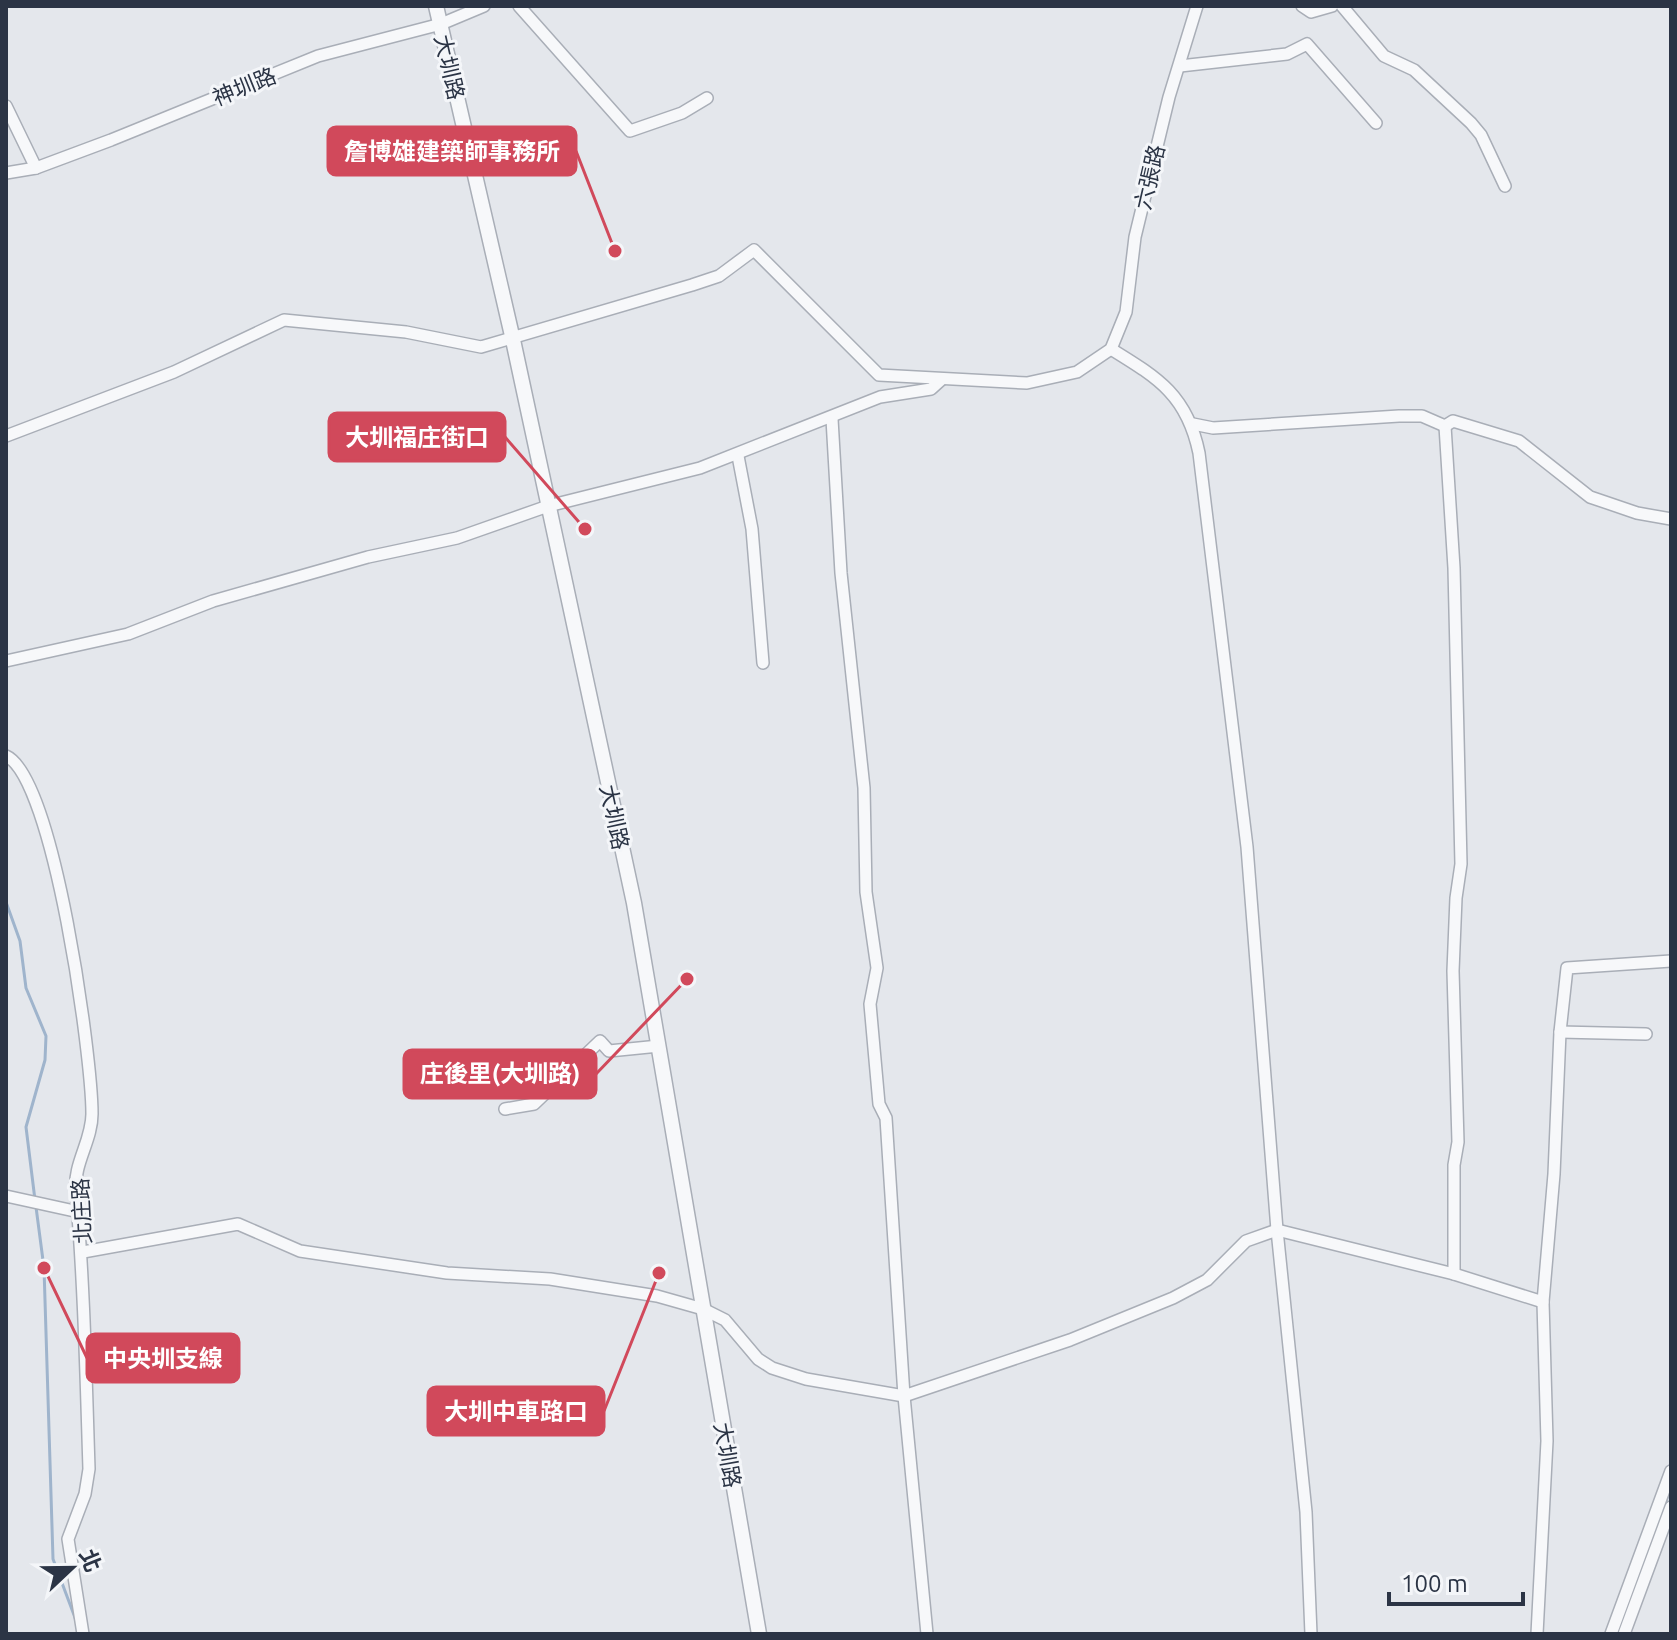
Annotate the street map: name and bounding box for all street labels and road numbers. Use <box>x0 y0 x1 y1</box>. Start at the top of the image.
street label: 大圳路 <box>430 32 470 102</box>
street label: 神圳路 <box>209 62 279 110</box>
street label: 六張路 <box>1129 142 1169 212</box>
street label: 大圳路 <box>596 782 634 852</box>
street label: 北庄路 <box>67 1177 95 1245</box>
street label: 大圳路 <box>710 1420 746 1490</box>

